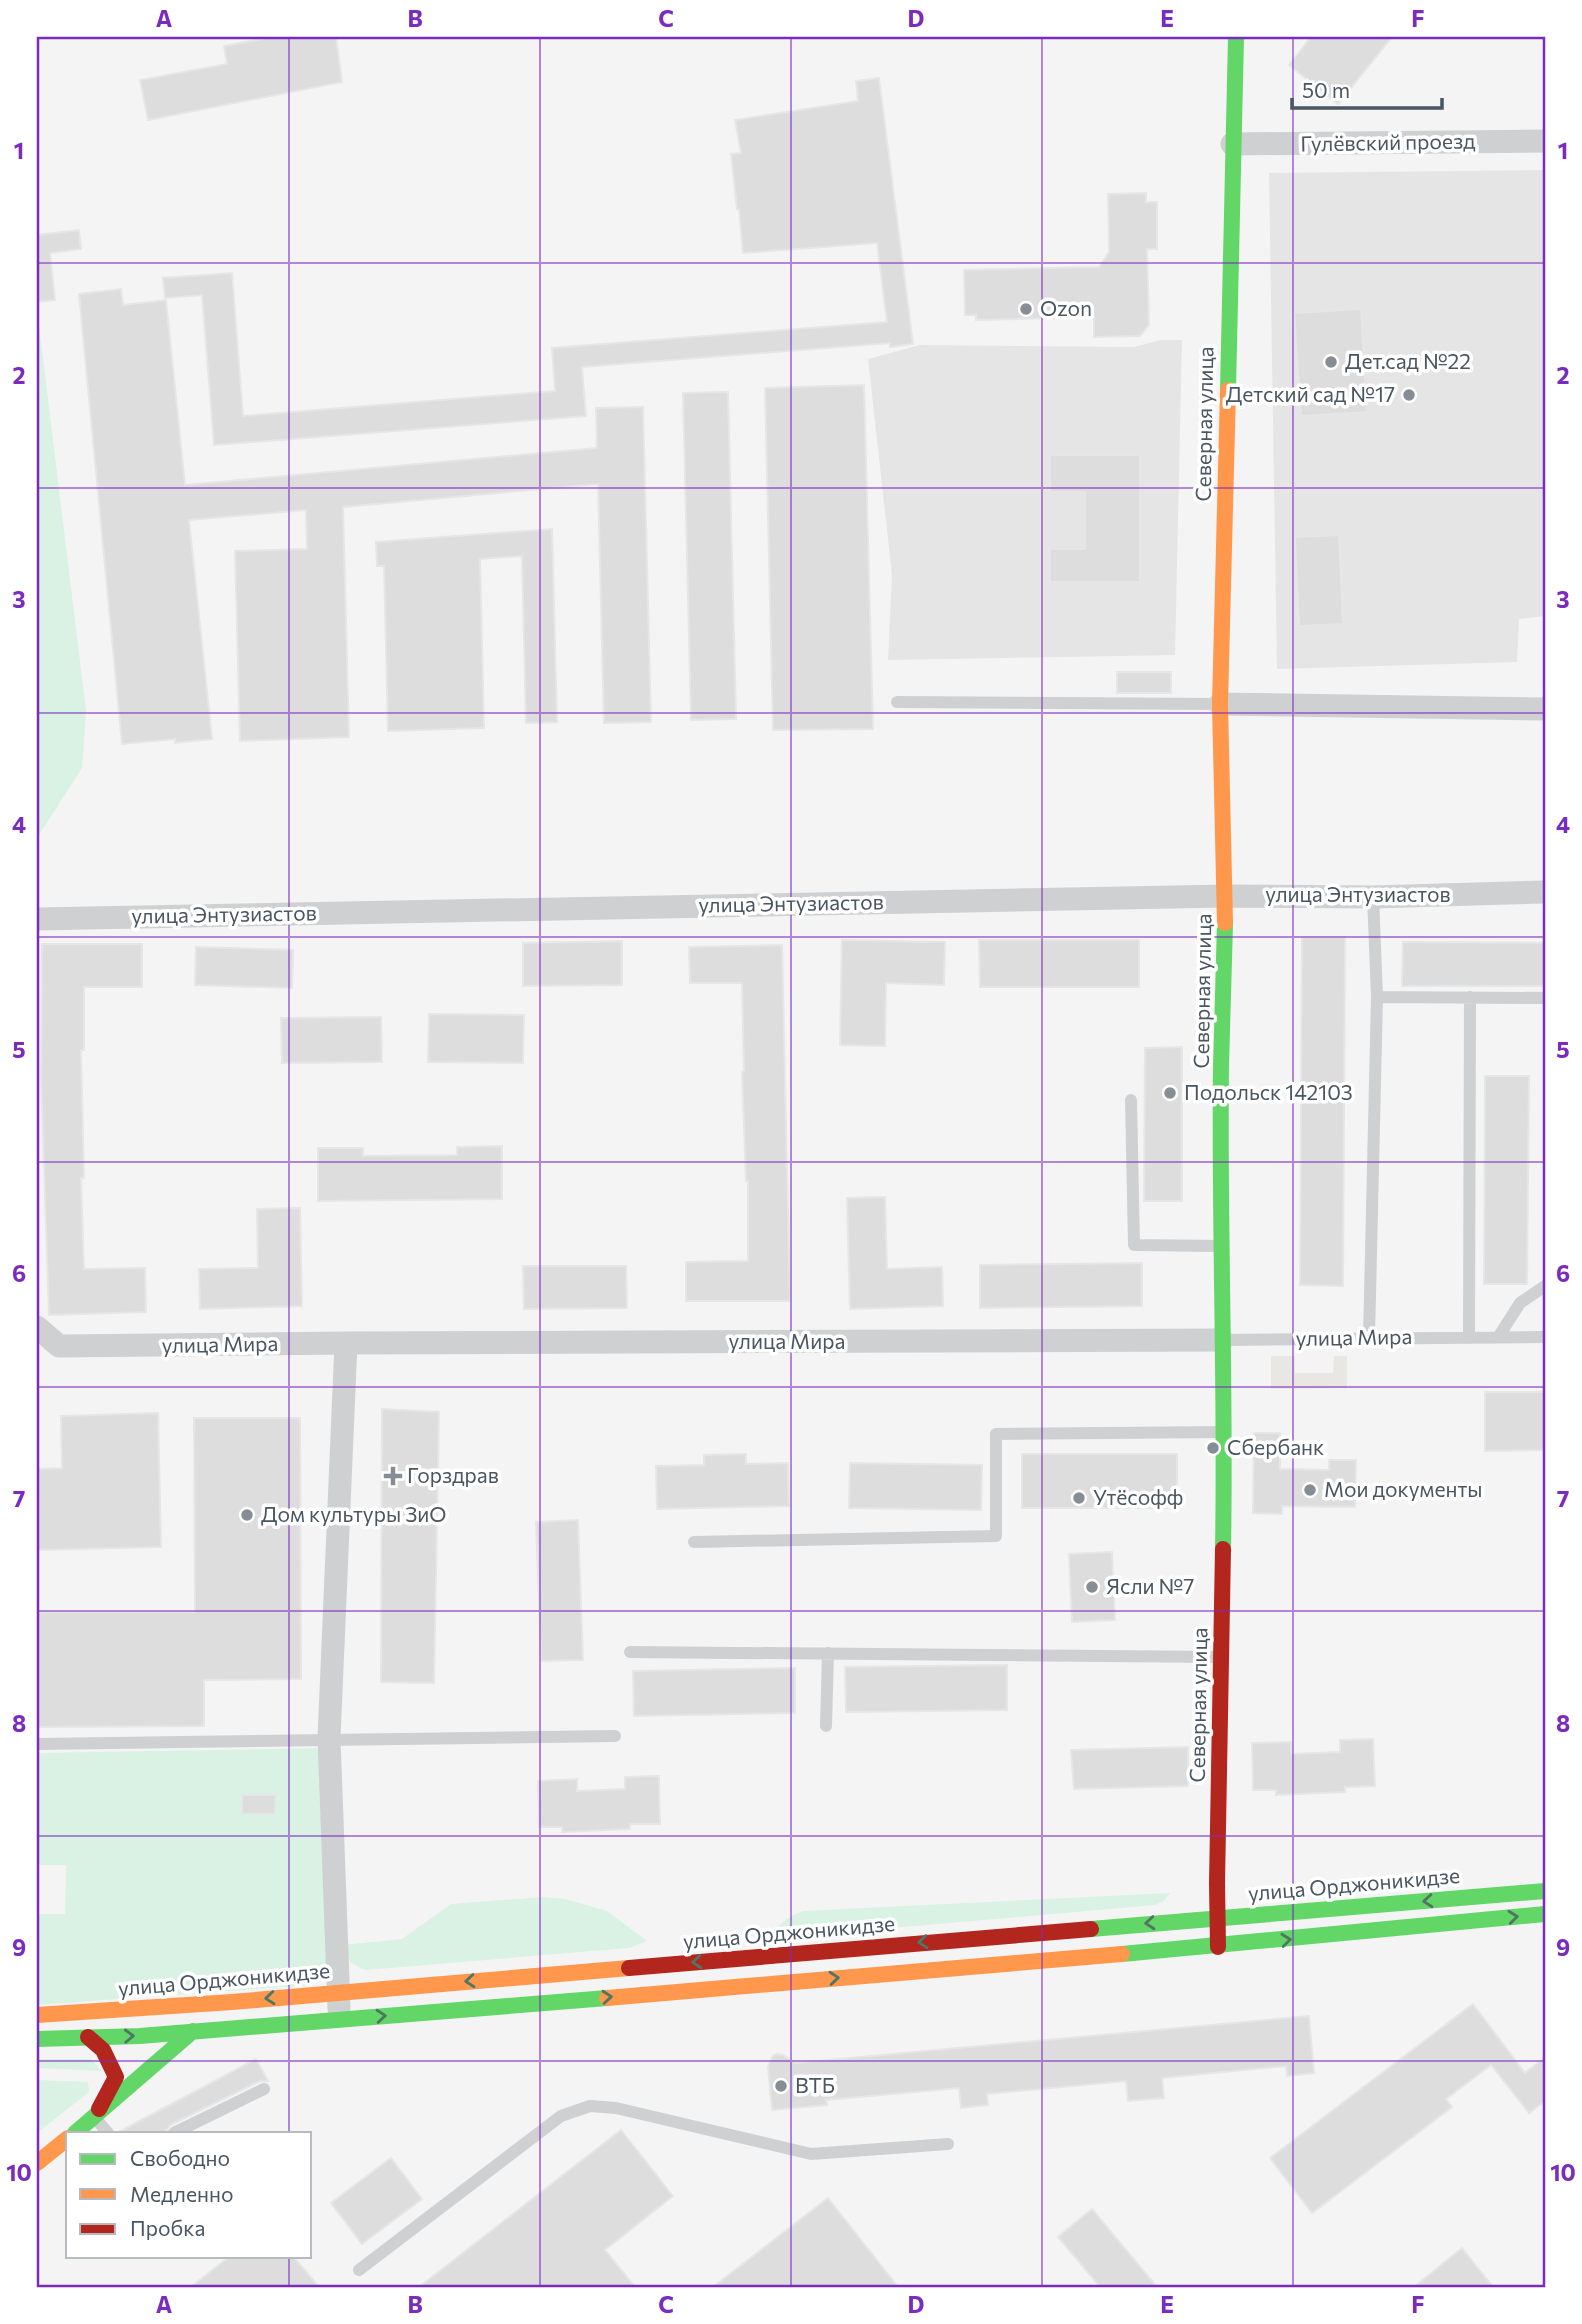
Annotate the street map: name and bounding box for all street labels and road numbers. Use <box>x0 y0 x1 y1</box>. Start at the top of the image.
street label: Гулёвский проезд <box>1300 127 1476 156</box>
street label: Северная улица <box>1190 346 1217 502</box>
street label: улица Энтузиастов <box>1265 881 1451 906</box>
street label: улица Энтузиастов <box>698 888 884 917</box>
street label: улица Энтузиастов <box>131 899 317 928</box>
street label: Северная улица <box>1188 913 1215 1069</box>
street label: улица Мира <box>1295 1323 1413 1350</box>
street label: улица Мира <box>729 1328 845 1353</box>
street label: улица Мира <box>161 1330 279 1357</box>
street label: Северная улица <box>1184 1627 1211 1783</box>
street label: улица Орджоникидзе <box>1247 1862 1461 1905</box>
street label: улица Орджоникидзе <box>682 1910 896 1953</box>
street label: улица Орджоникидзе <box>117 1957 331 2000</box>

